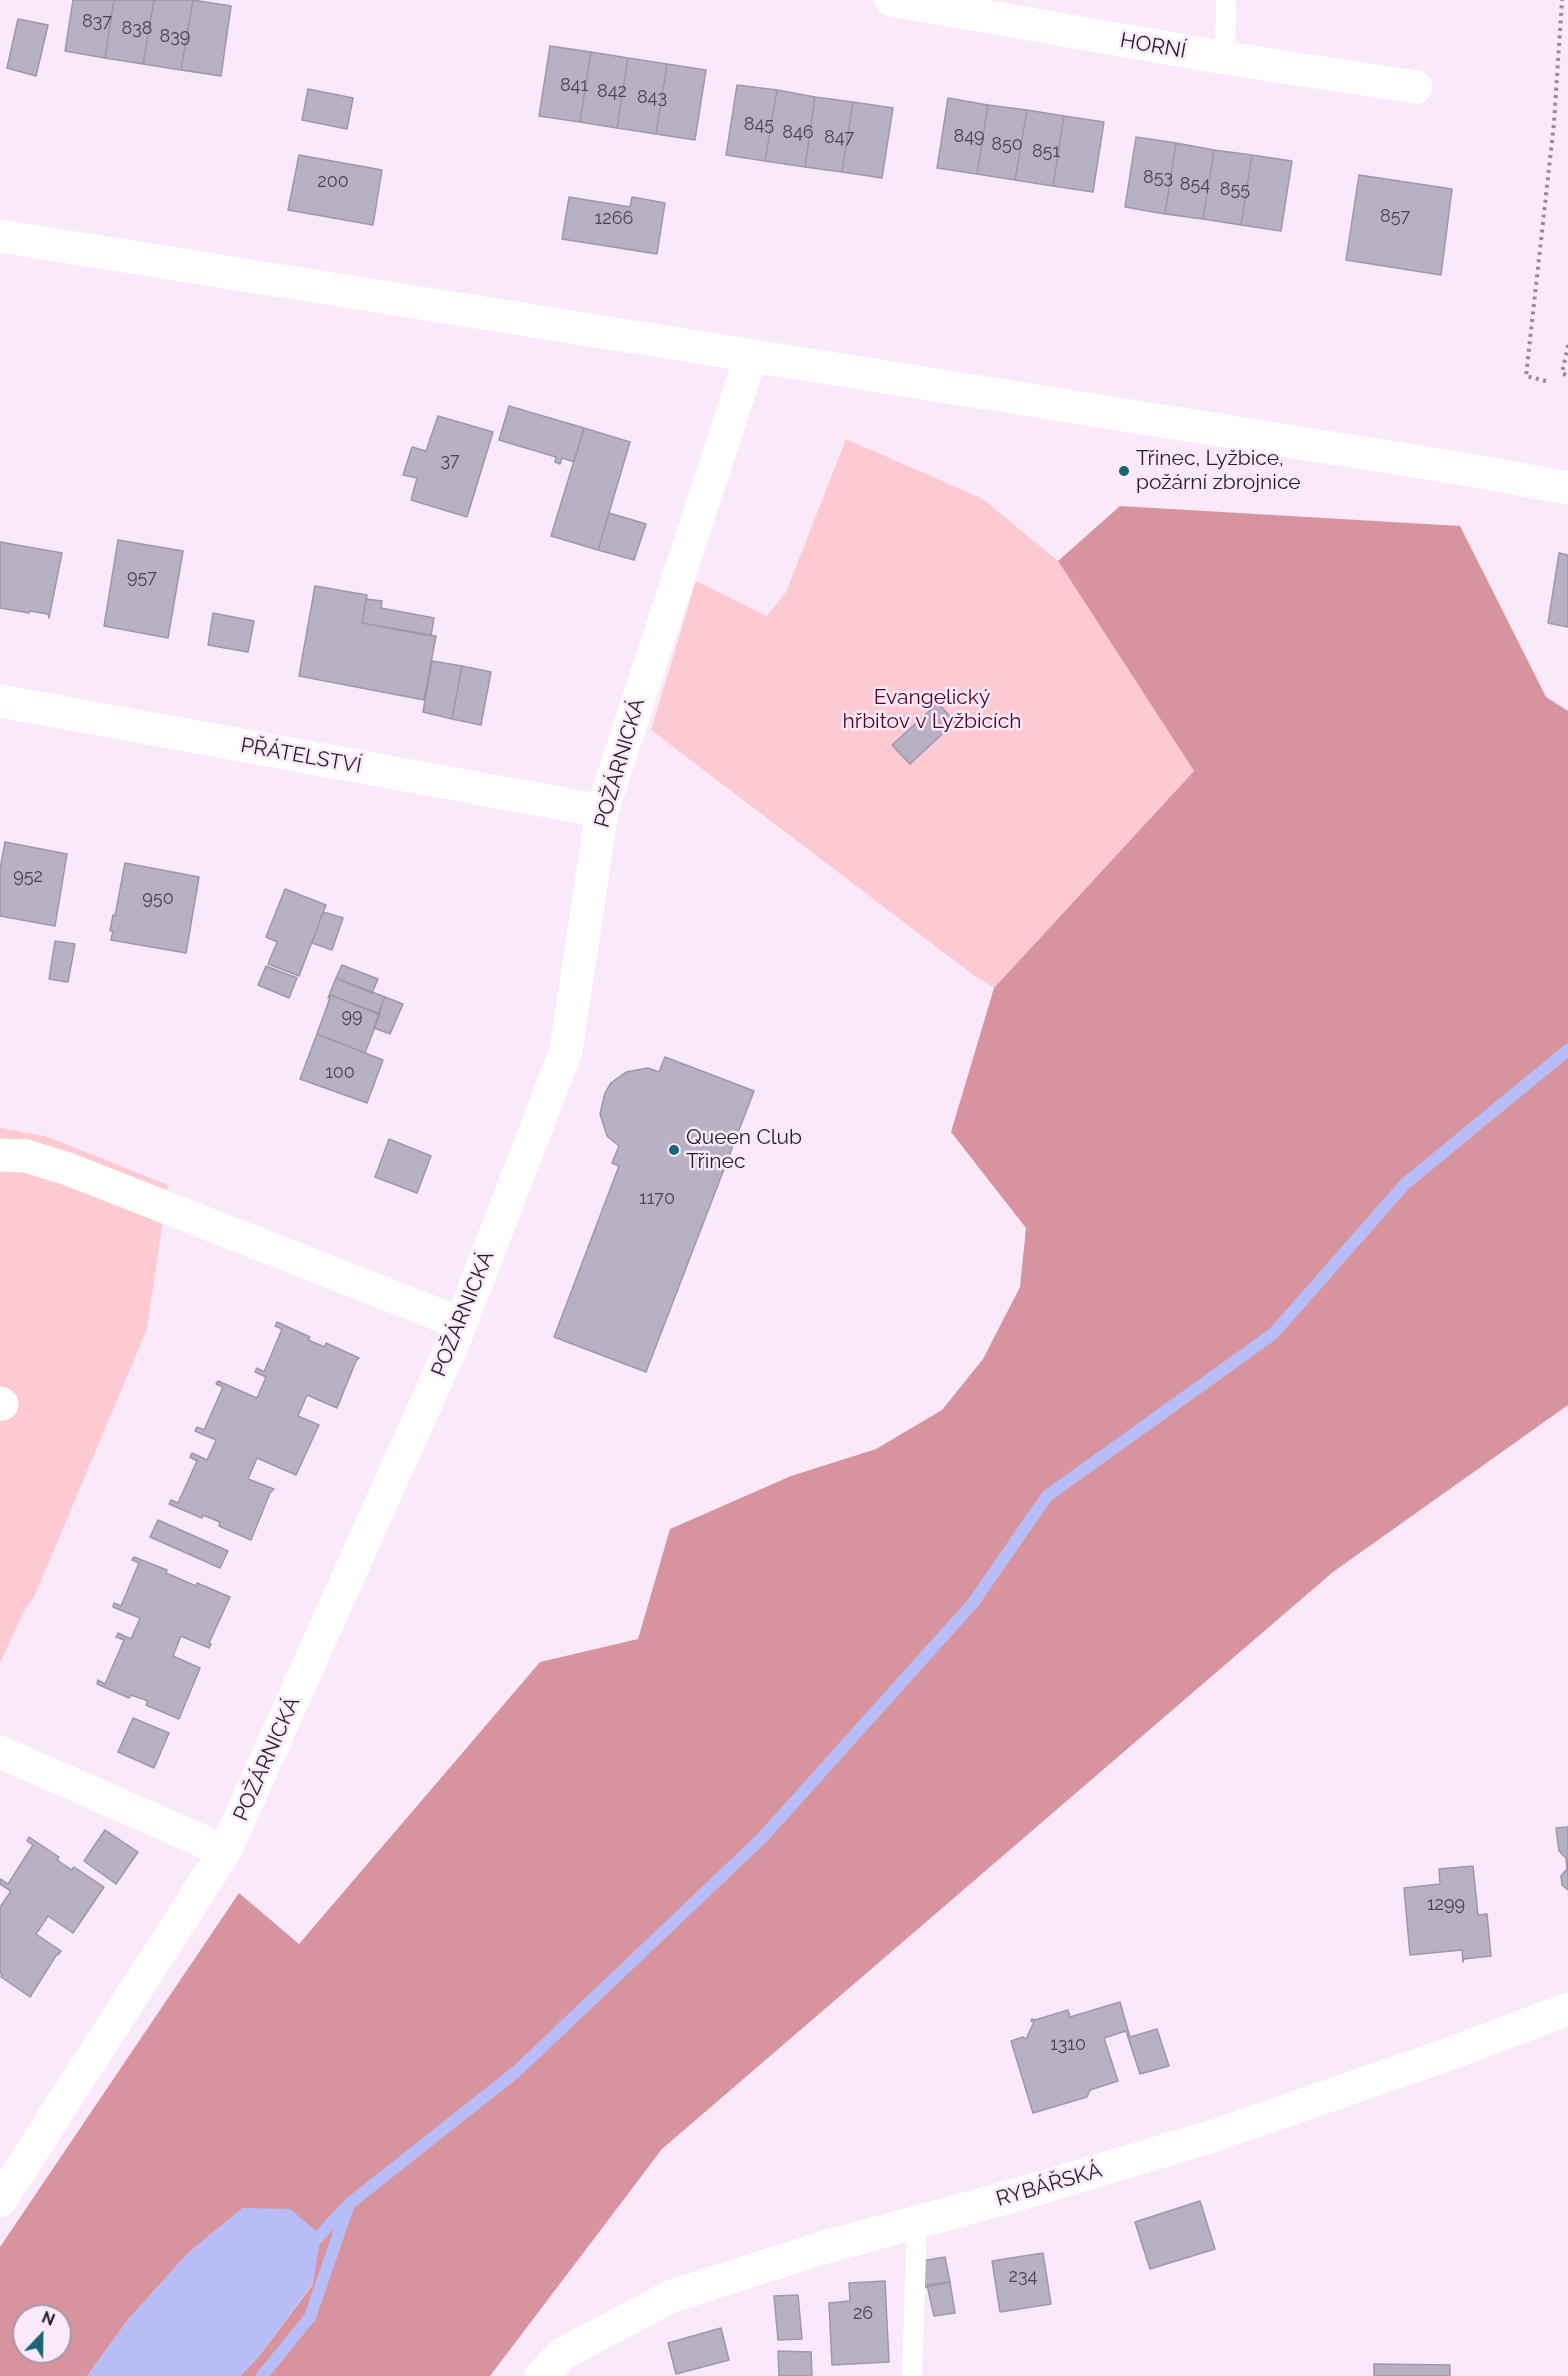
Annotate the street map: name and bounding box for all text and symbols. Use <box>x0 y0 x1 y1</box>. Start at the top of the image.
house number: 837 <box>82 11 112 33</box>
house number: 838 <box>122 18 152 40</box>
house number: 839 <box>160 26 190 48</box>
street label: HORNÍ <box>1118 28 1188 64</box>
house number: 841 <box>560 75 588 97</box>
house number: 842 <box>597 81 627 103</box>
house number: 843 <box>637 87 667 109</box>
house number: 845 <box>744 114 774 136</box>
house number: 846 <box>782 122 814 144</box>
house number: 849 <box>953 126 985 148</box>
house number: 847 <box>824 127 854 149</box>
house number: 850 <box>991 134 1023 156</box>
house number: 851 <box>1032 141 1060 163</box>
house number: 853 <box>1143 167 1173 189</box>
house number: 200 <box>317 171 349 193</box>
house number: 854 <box>1180 174 1210 196</box>
house number: 855 <box>1220 179 1250 201</box>
house number: 857 <box>1380 206 1410 228</box>
house number: 1266 <box>595 208 633 230</box>
place label: Třinec, Lyžbice, požární zbrojnice <box>1136 446 1301 496</box>
house number: 37 <box>440 450 460 472</box>
marker: Třinec, Lyžbice, požární zbrojnice <box>1117 464 1131 478</box>
house number: 957 <box>127 567 157 589</box>
park label: Evangelický hřbitov v Lyžbicích <box>843 685 1021 735</box>
street label: POŽÁRNICKÁ <box>590 696 650 830</box>
street label: PŘÁTELSTVÍ <box>239 733 363 779</box>
house number: 952 <box>13 866 43 888</box>
house number: 950 <box>142 888 174 910</box>
house number: 99 <box>341 1006 363 1028</box>
house number: 100 <box>325 1062 355 1084</box>
place label: Queen Club Třinec <box>686 1125 802 1175</box>
marker: Queen Club Třinec <box>667 1143 681 1157</box>
house number: 1170 <box>639 1188 675 1210</box>
street label: POŽÁRNICKÁ <box>426 1248 500 1380</box>
street label: POŽÁRNICKÁ <box>228 1693 306 1825</box>
house number: 1299 <box>1427 1894 1465 1916</box>
house number: 1310 <box>1050 2034 1086 2056</box>
street label: RYBÁŘSKÁ <box>993 2158 1105 2212</box>
house number: 234 <box>1009 2266 1037 2288</box>
house number: 26 <box>853 2303 873 2325</box>
north arrow <box>12 2304 72 2364</box>
text: N <box>39 2308 57 2330</box>

